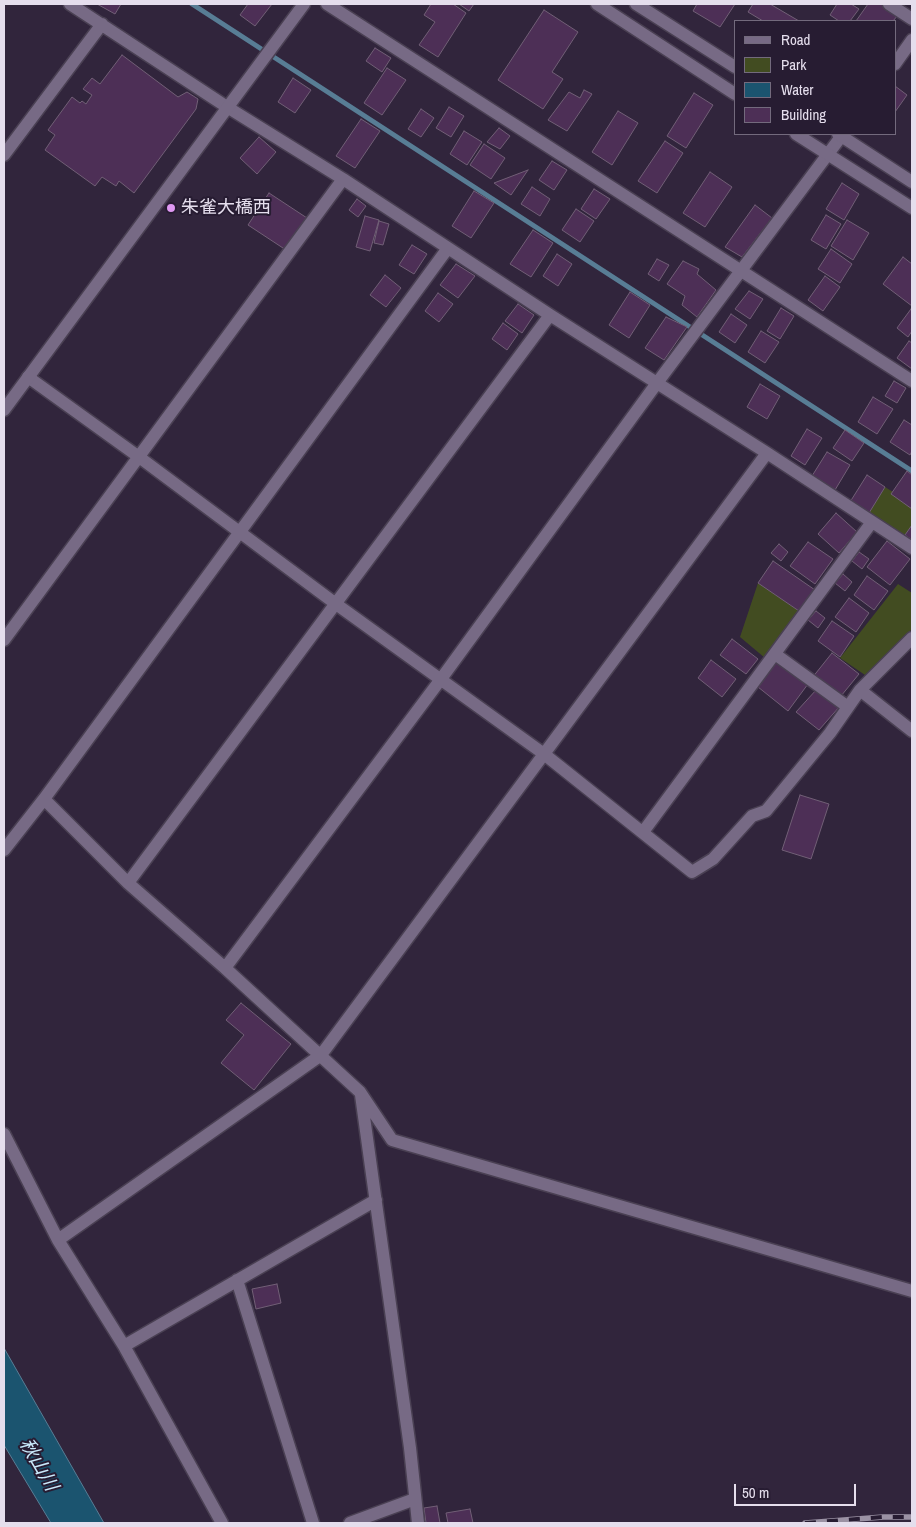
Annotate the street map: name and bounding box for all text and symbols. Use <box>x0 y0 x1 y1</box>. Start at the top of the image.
legend <box>734 20 896 135</box>
text: Road <box>781 29 810 50</box>
text: Park <box>781 54 806 75</box>
text: Water <box>781 79 813 100</box>
text: Building <box>781 104 826 125</box>
place label: 朱雀大橋西 <box>181 197 271 219</box>
marker: 朱雀大橋西 <box>165 202 177 214</box>
water label: 秋山川 <box>14 1435 62 1495</box>
scale bar <box>736 1474 858 1506</box>
text: 50 m <box>742 1482 769 1503</box>

